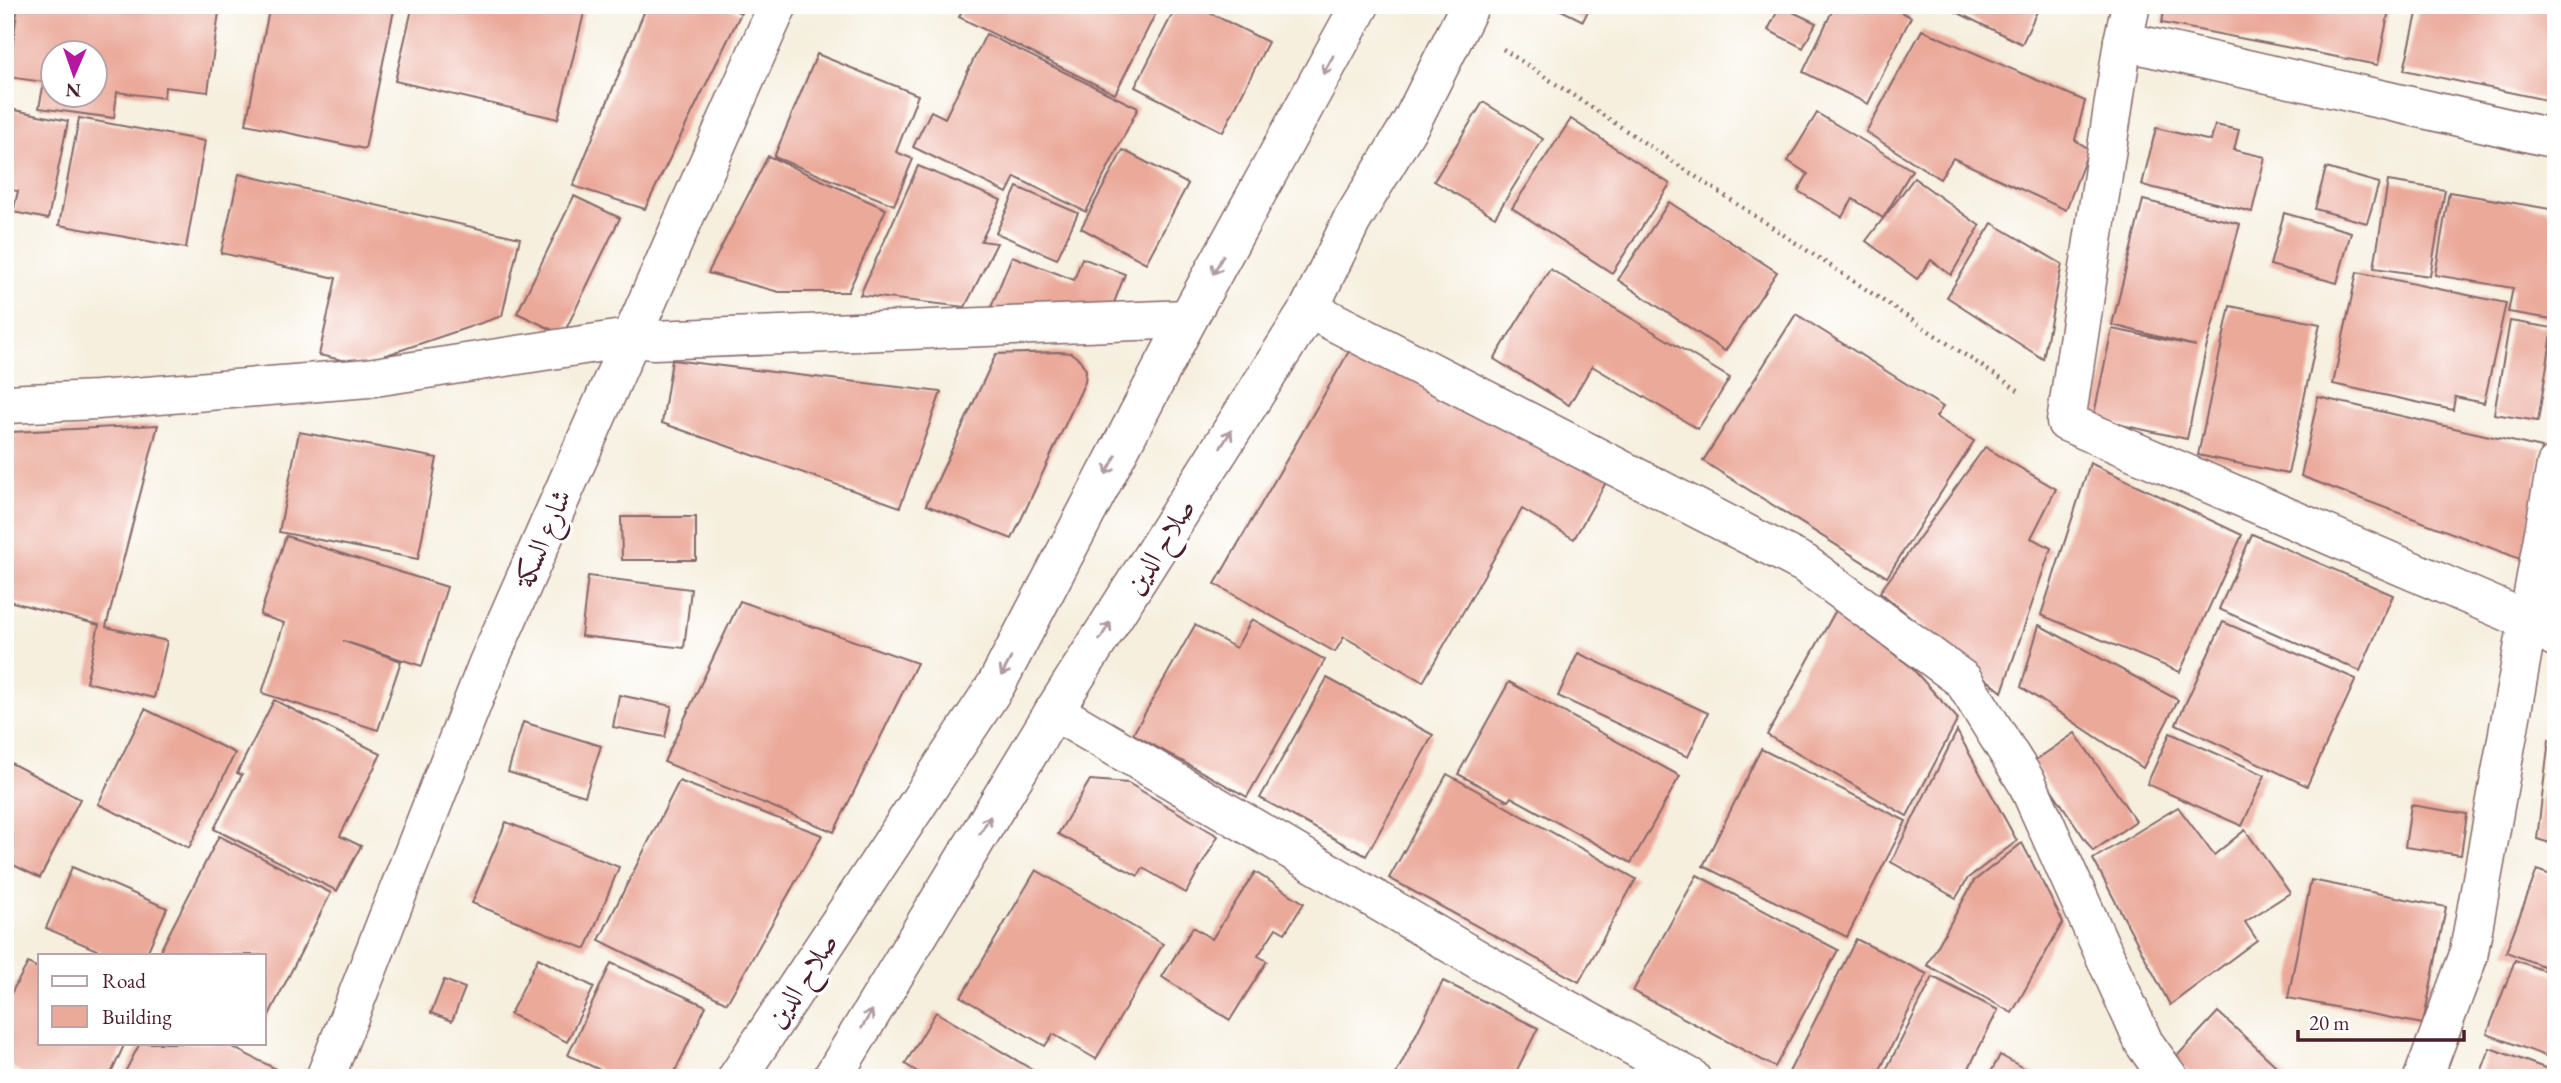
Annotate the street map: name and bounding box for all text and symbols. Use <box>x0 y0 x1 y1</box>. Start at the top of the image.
north arrow <box>38 38 108 108</box>
one-way arrow <box>1321 54 1334 75</box>
text: N <box>65 78 82 103</box>
one-way arrow <box>1211 254 1225 274</box>
one-way arrow <box>1219 430 1234 449</box>
one-way arrow <box>1104 455 1118 475</box>
street label: شارع السكة <box>504 483 584 597</box>
street label: صلاح الدين <box>1116 491 1209 605</box>
one-way arrow <box>1098 622 1112 642</box>
one-way arrow <box>999 656 1012 677</box>
one-way arrow <box>978 815 992 835</box>
street label: صلاح الدين <box>757 926 852 1039</box>
legend <box>38 954 266 1044</box>
text: Road <box>102 967 146 994</box>
scale bar <box>2298 999 2465 1043</box>
text: Building <box>102 1003 172 1030</box>
text: 20 m <box>2309 1009 2350 1036</box>
one-way arrow <box>861 1010 875 1030</box>

